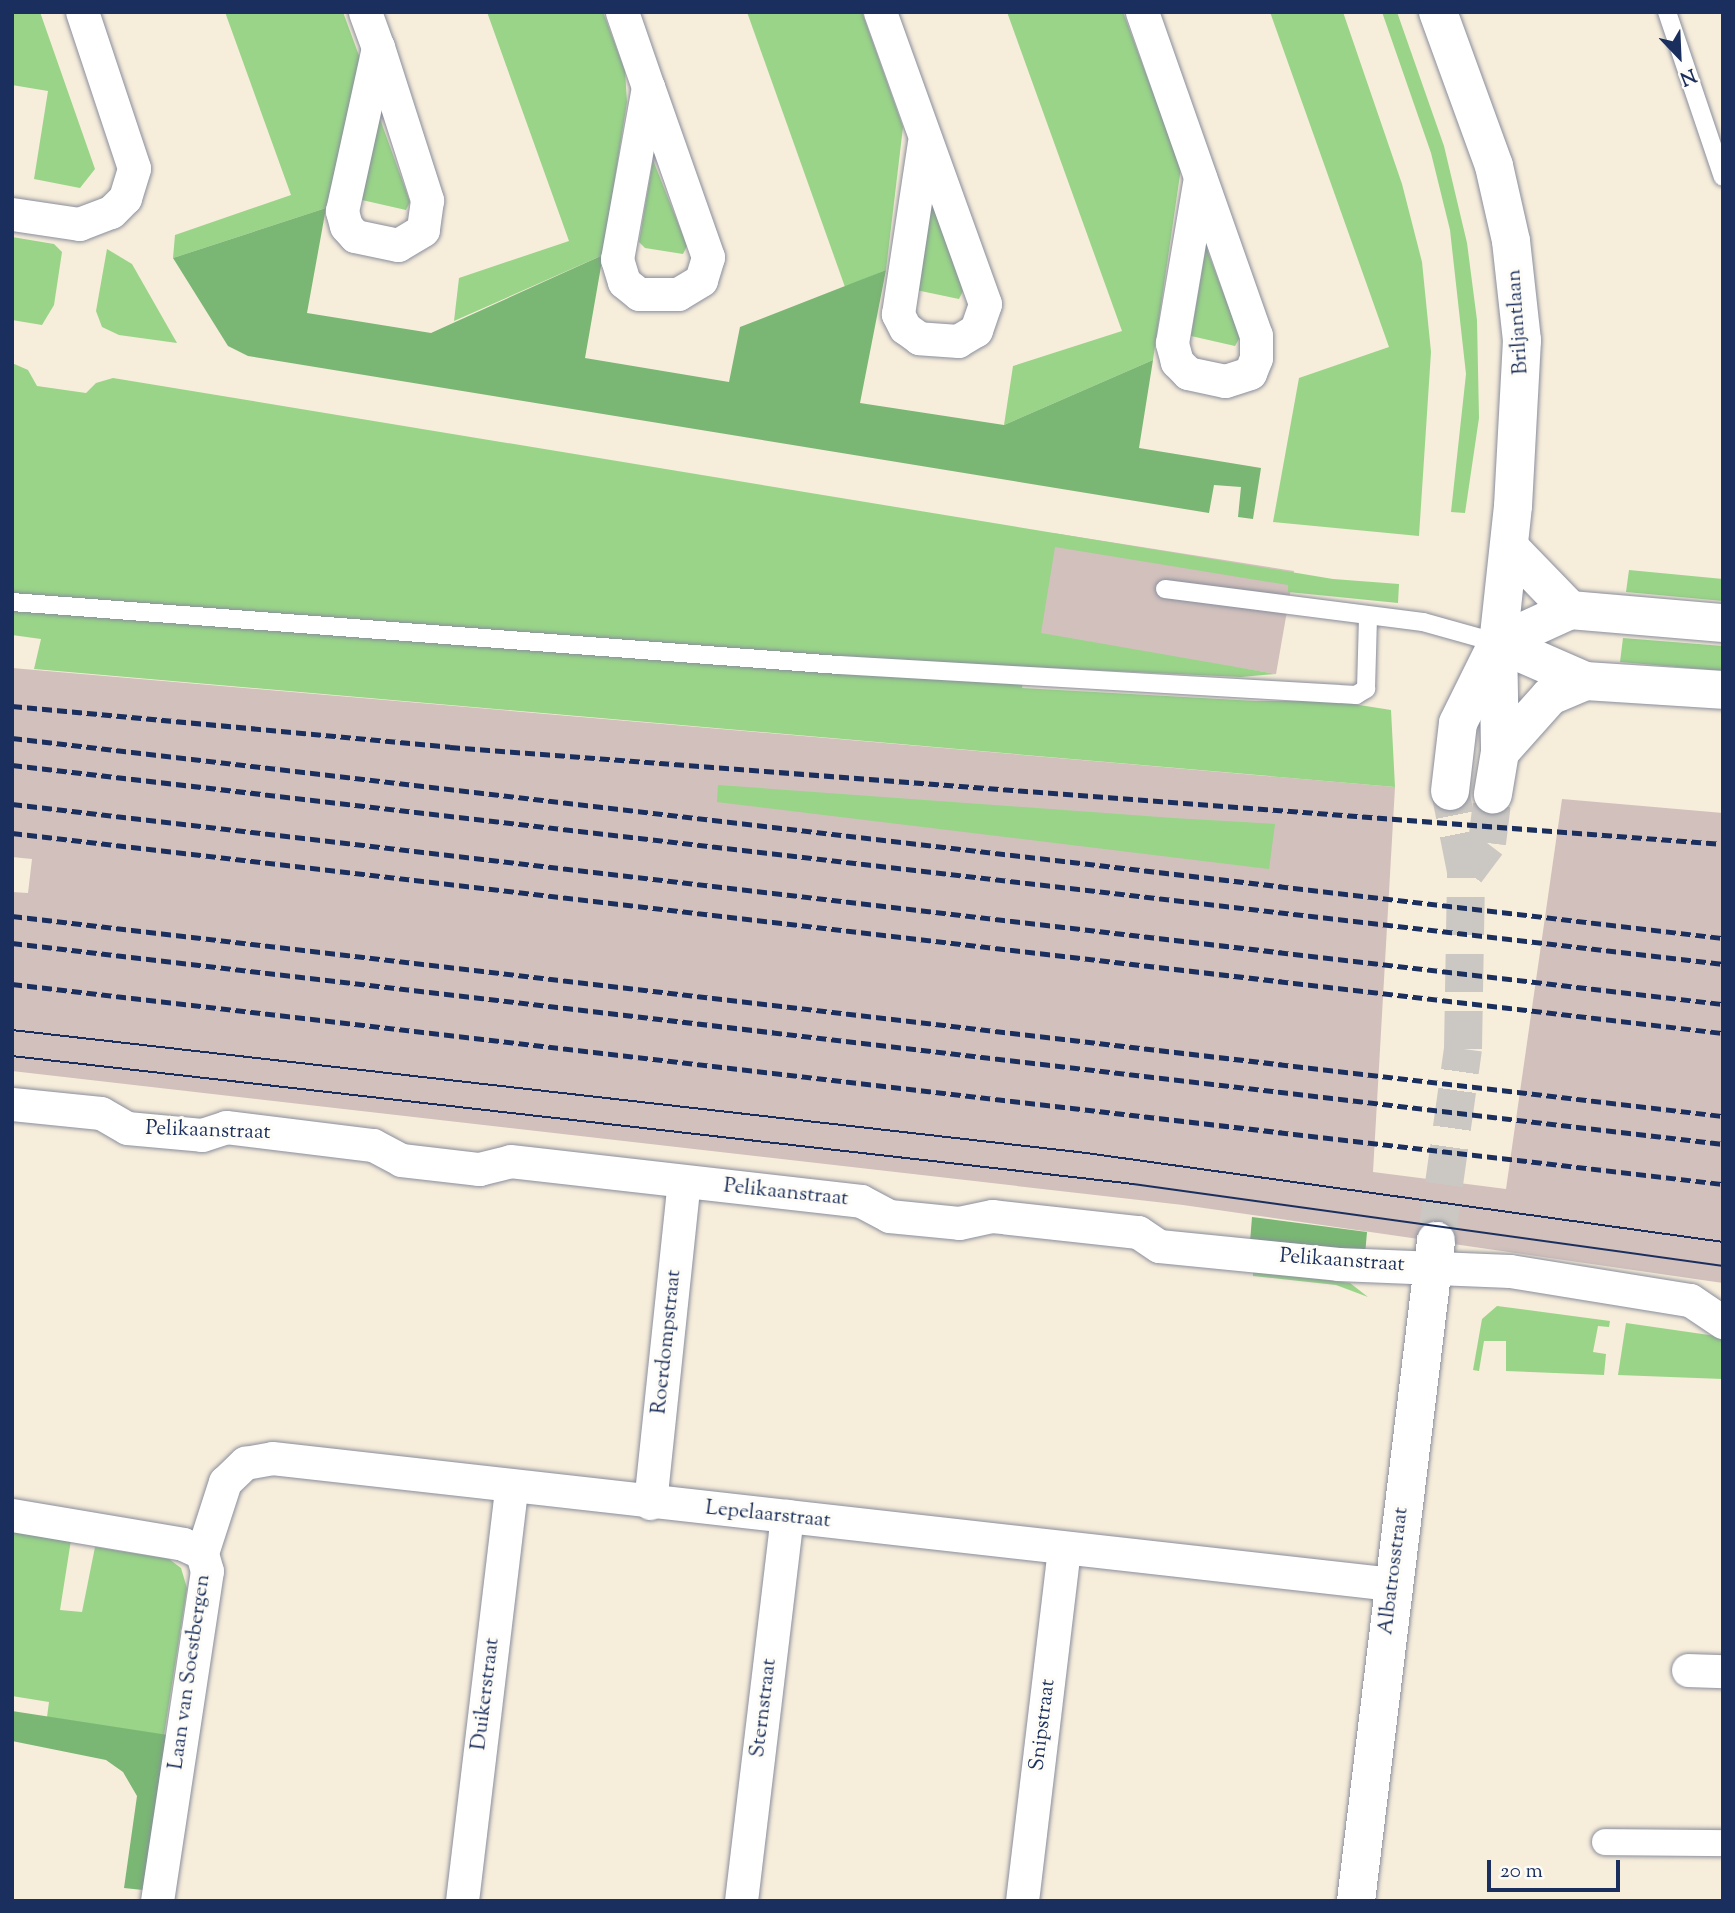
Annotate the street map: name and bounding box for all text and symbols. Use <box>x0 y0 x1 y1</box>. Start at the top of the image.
north arrow <box>1644 21 1714 91</box>
text: N <box>1675 60 1700 91</box>
street label: Briljantlaan <box>1502 269 1534 375</box>
street label: Pelikaanstraat <box>145 1116 271 1146</box>
street label: Pelikaanstraat <box>722 1174 850 1212</box>
street label: Pelikaanstraat <box>1279 1244 1405 1278</box>
street label: Roerdompstraat <box>647 1268 687 1416</box>
street label: Lepelaarstraat <box>704 1496 832 1534</box>
street label: Albatrosstraat <box>1374 1506 1414 1636</box>
street label: Laan van Soestbergen <box>164 1573 216 1771</box>
street label: Duikerstraat <box>467 1636 505 1752</box>
street label: Sternstraat <box>745 1657 783 1759</box>
street label: Snipstraat <box>1025 1678 1061 1772</box>
scale bar <box>1490 1846 1623 1890</box>
text: 20 m <box>1500 1857 1543 1887</box>

